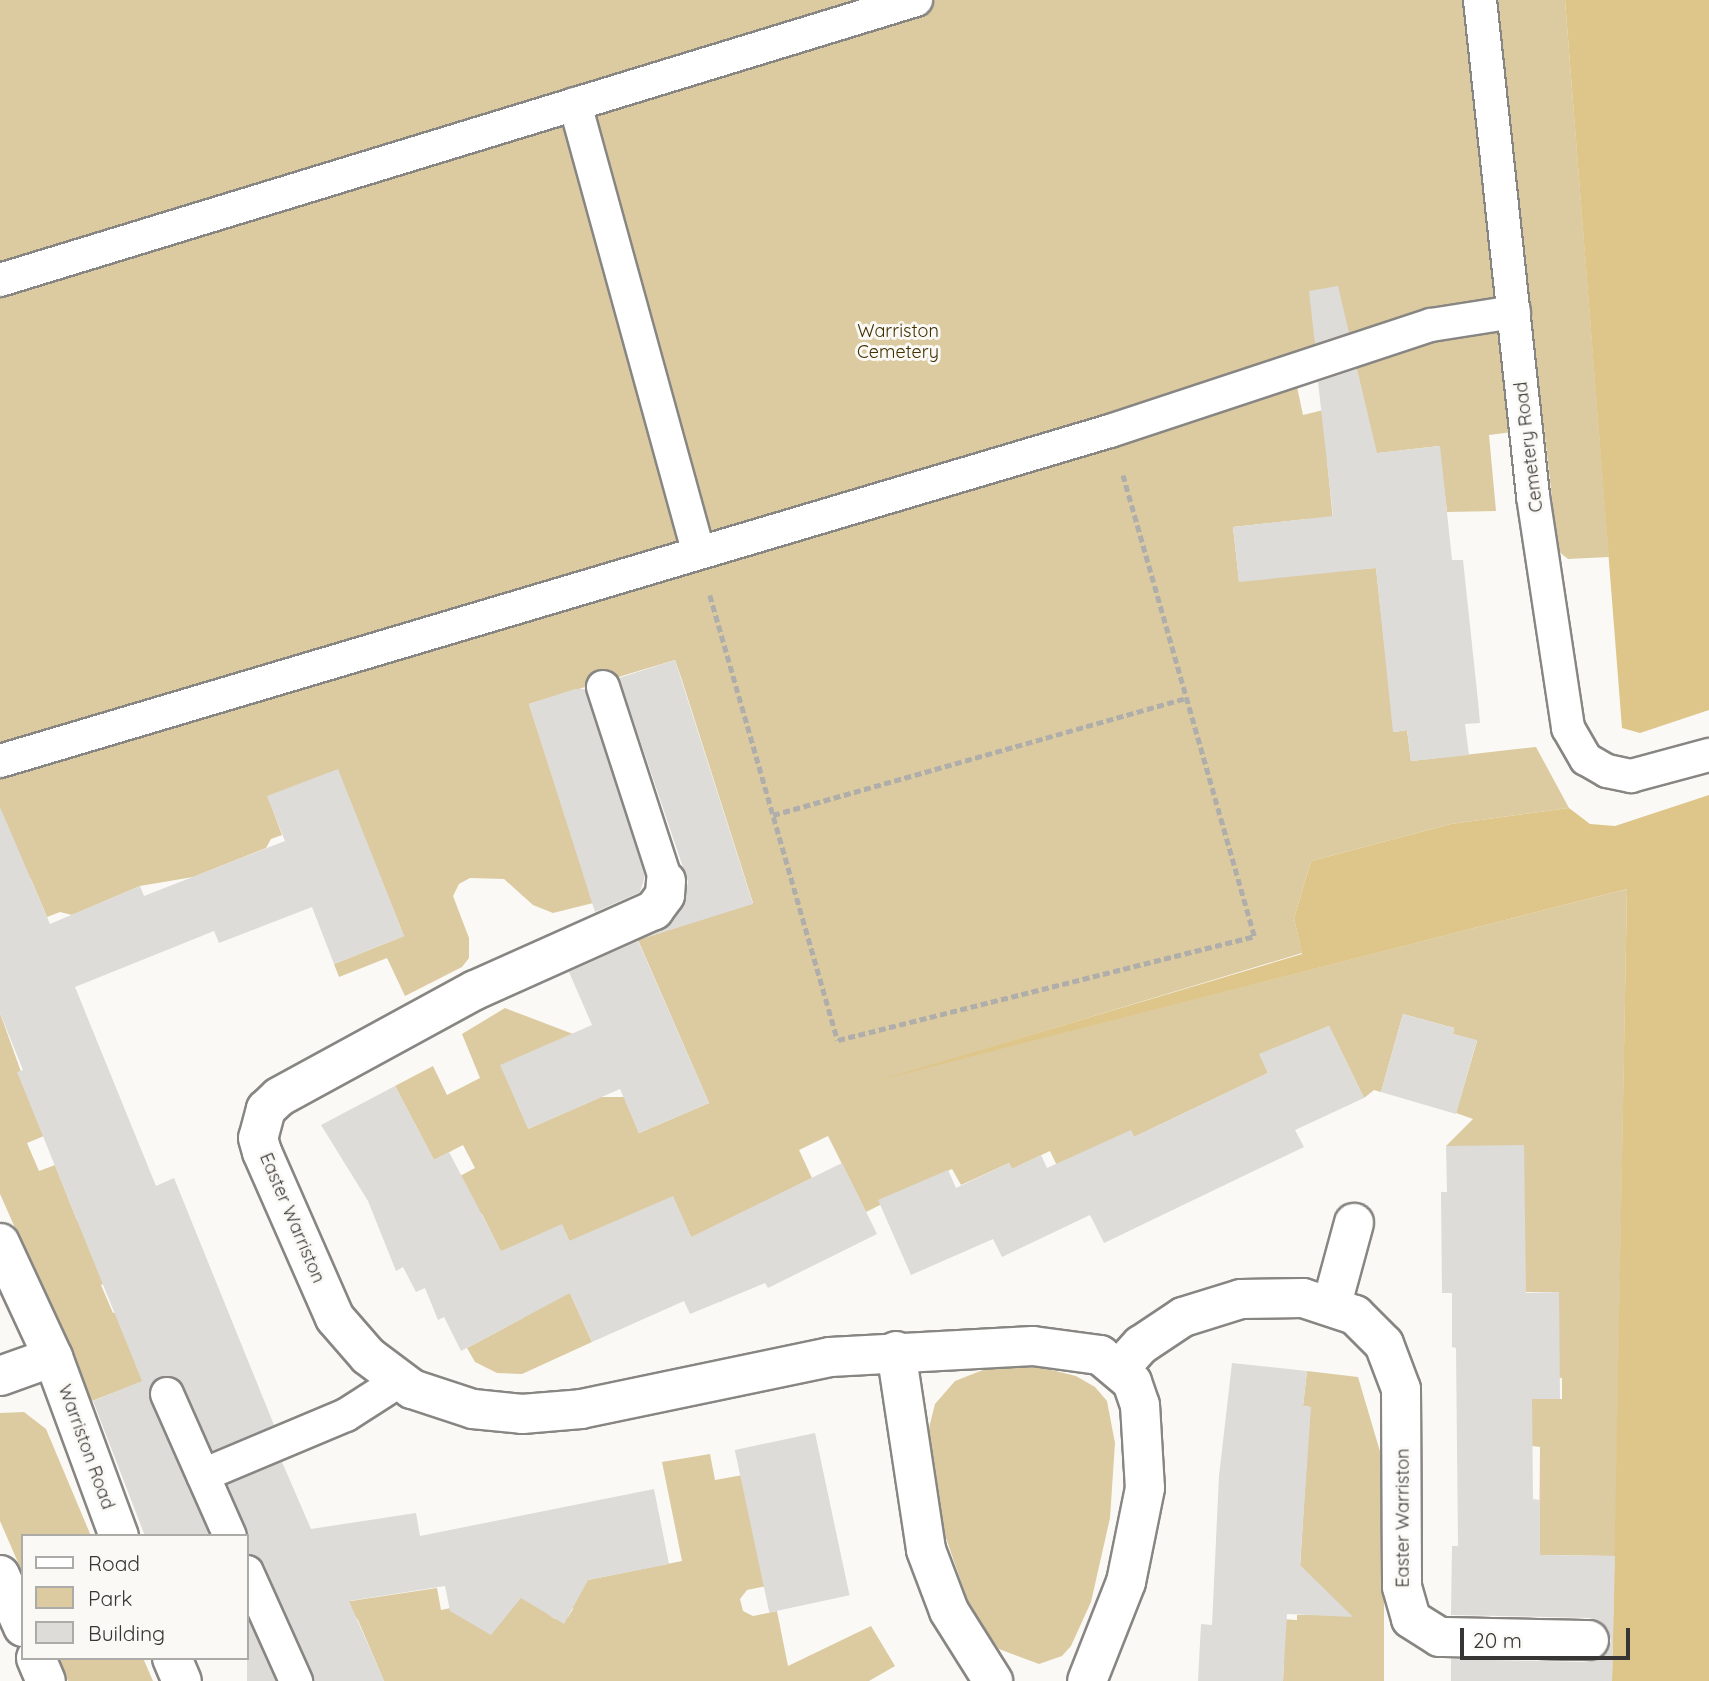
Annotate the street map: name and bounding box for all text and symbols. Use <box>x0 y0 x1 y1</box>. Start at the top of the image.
park label: Warriston Cemetery <box>857 321 939 364</box>
street label: Cemetery Road <box>1510 380 1548 514</box>
street label: Easter Warriston <box>255 1150 329 1286</box>
street label: Warriston Road <box>53 1382 119 1512</box>
street label: Easter Warriston <box>1392 1448 1414 1588</box>
legend <box>21 1534 248 1660</box>
text: Road <box>88 1550 140 1576</box>
text: Park <box>88 1585 132 1611</box>
scale bar <box>1464 1614 1634 1658</box>
text: Building <box>88 1620 165 1646</box>
text: 20 m <box>1473 1627 1522 1653</box>

